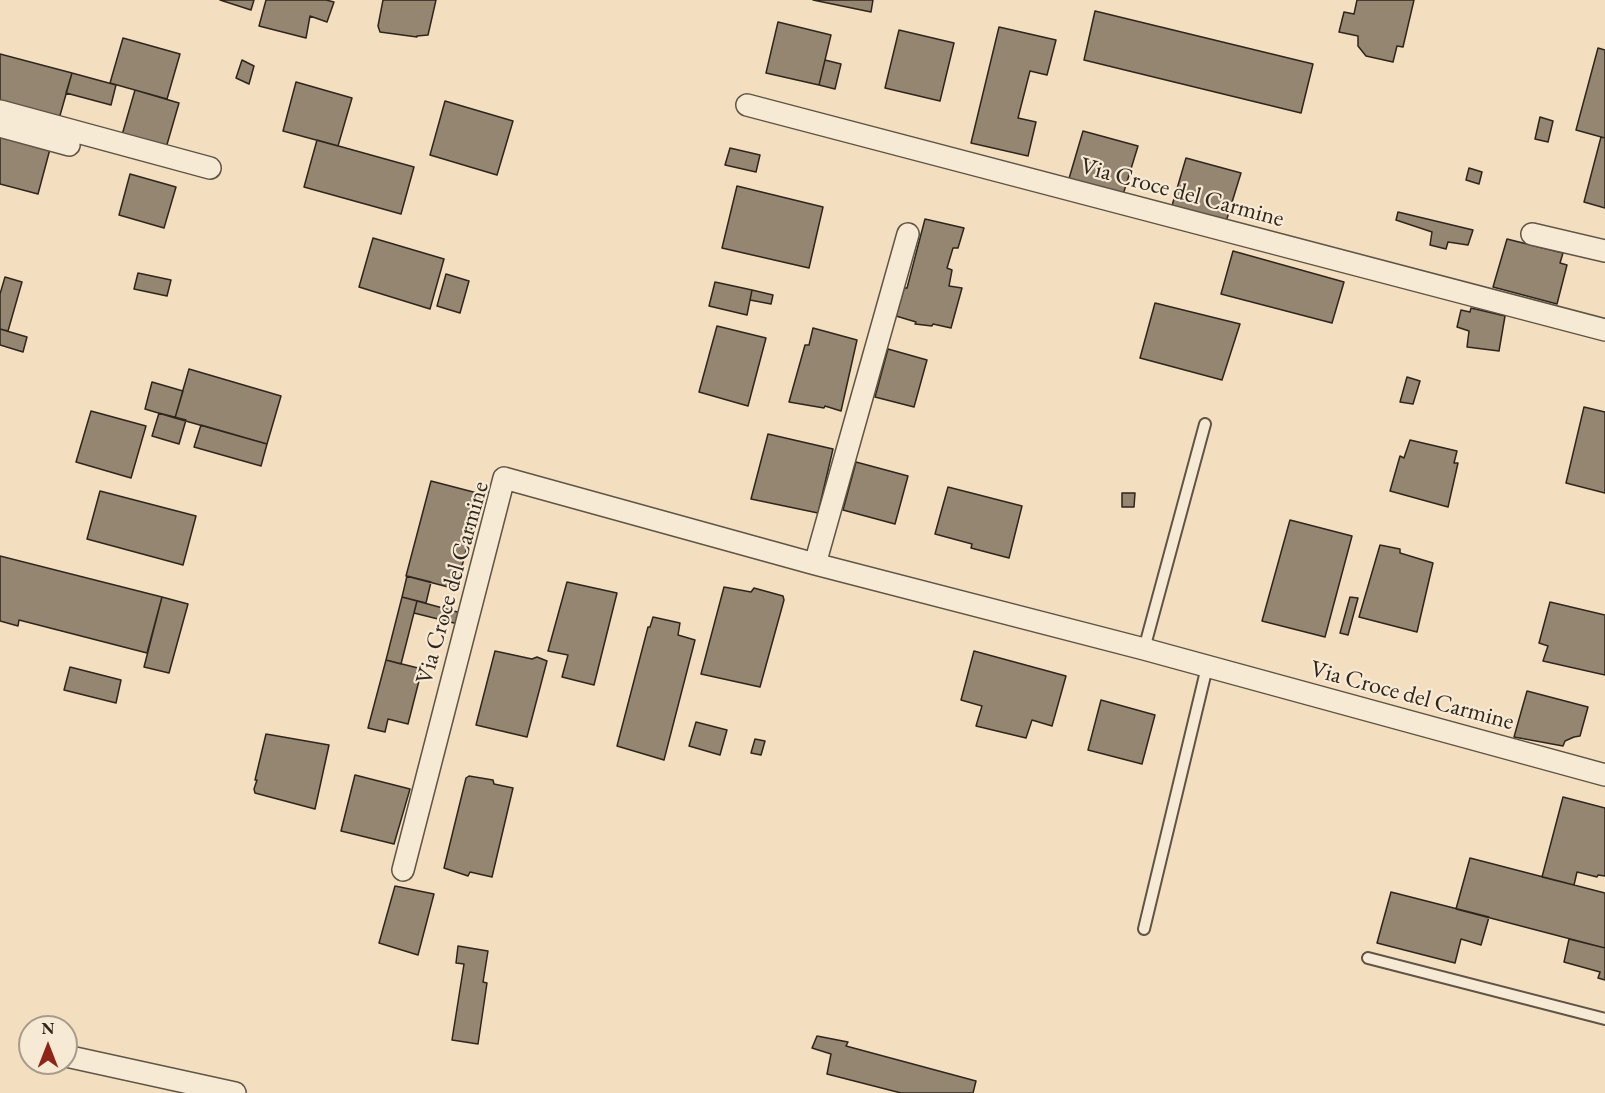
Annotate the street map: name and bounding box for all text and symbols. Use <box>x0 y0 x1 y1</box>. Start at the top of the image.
street label: Via Croce del Carmine <box>1077 152 1287 234</box>
street label: Via Croce del Carmine <box>410 478 496 688</box>
street label: Via Croce del Carmine <box>1307 655 1517 737</box>
north arrow <box>18 1015 78 1075</box>
text: N <box>42 1018 54 1039</box>

